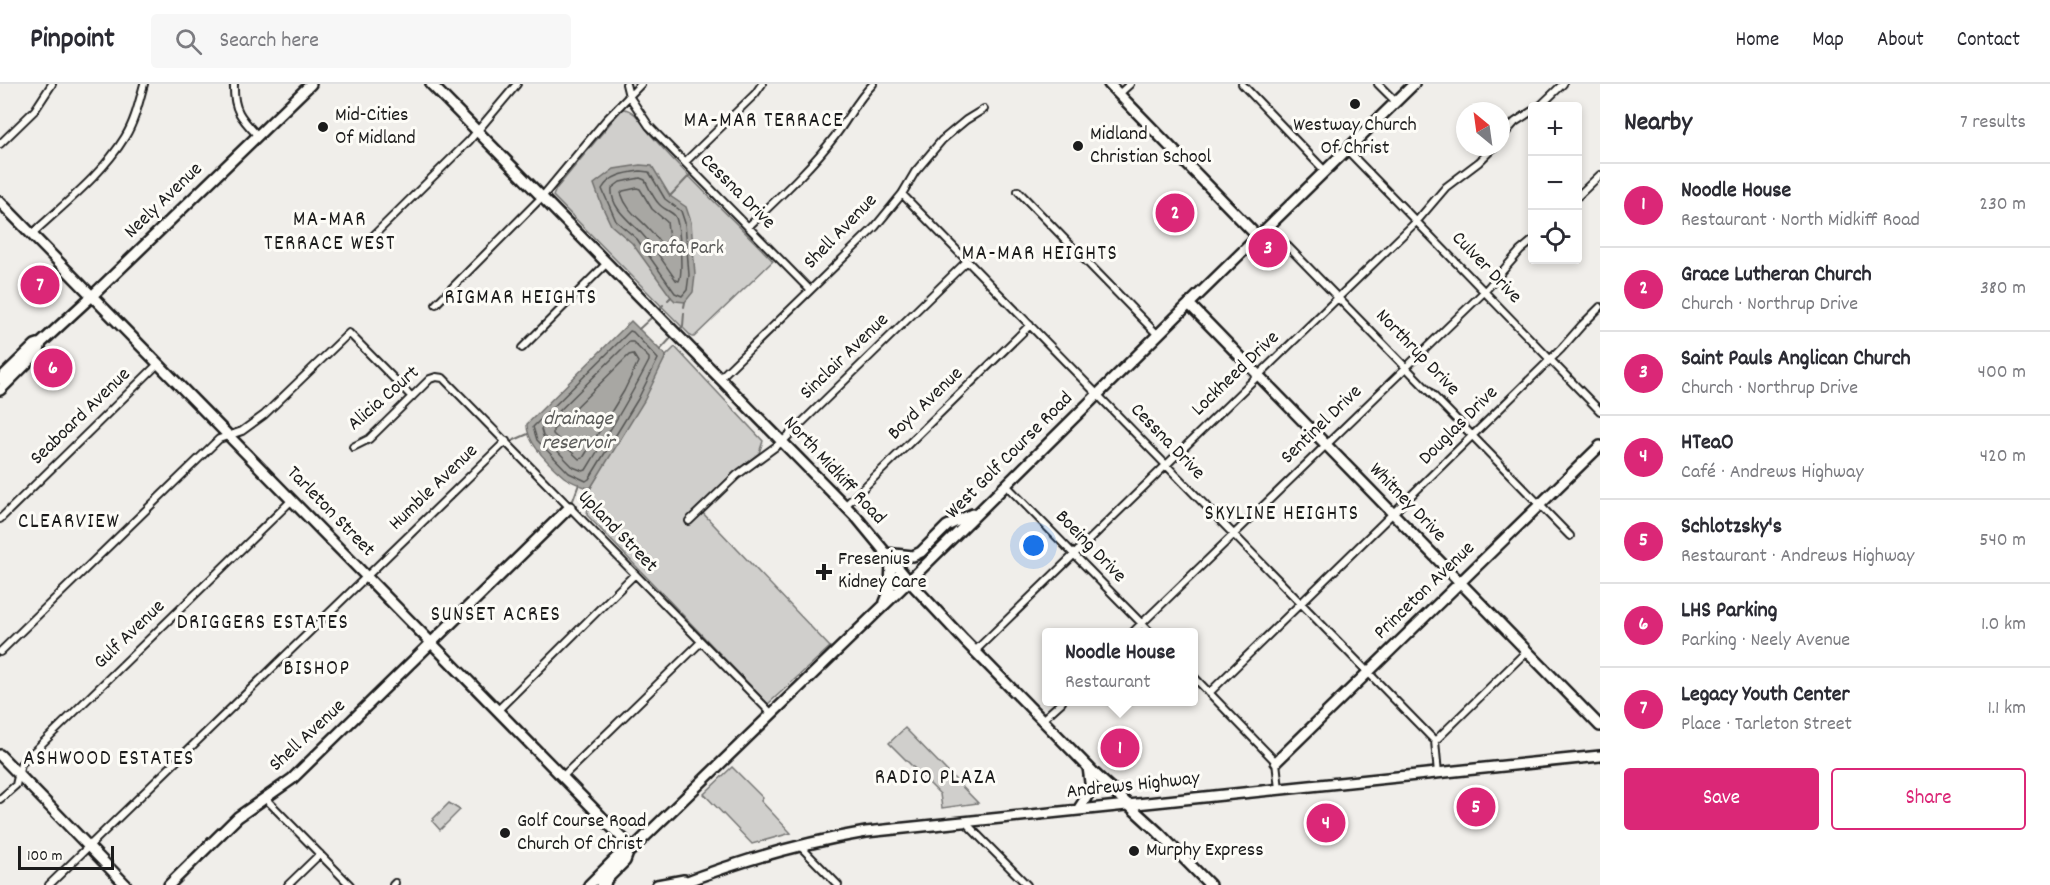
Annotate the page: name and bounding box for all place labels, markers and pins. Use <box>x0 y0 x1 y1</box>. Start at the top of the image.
marker: Westway Church Of Christ <box>1348 97 1362 111</box>
place label: Mid-Cities Of Midland <box>335 102 416 153</box>
place label: Westway Church Of Christ <box>1293 112 1417 163</box>
marker: Mid-Cities Of Midland <box>316 120 330 134</box>
place label: Midland Christian School <box>1090 121 1212 172</box>
marker: Midland Christian School <box>1071 139 1085 153</box>
pin: 2 <box>1156 190 1194 236</box>
pin: 3 <box>1248 226 1288 270</box>
pin: 7 <box>20 262 60 308</box>
pin: 6 <box>34 346 72 390</box>
place label: Fresenius Kidney Care <box>838 546 927 597</box>
marker: Fresenius Kidney Care <box>815 563 833 581</box>
pin: 1 <box>1100 726 1140 770</box>
pin: 5 <box>1456 784 1496 830</box>
pin: 4 <box>1306 800 1346 846</box>
place label: Golf Course Road Church Of Christ <box>517 808 646 859</box>
marker: Golf Course Road Church Of Christ <box>498 826 512 840</box>
place label: Murphy Express <box>1146 837 1264 865</box>
marker: Murphy Express <box>1127 844 1141 858</box>

